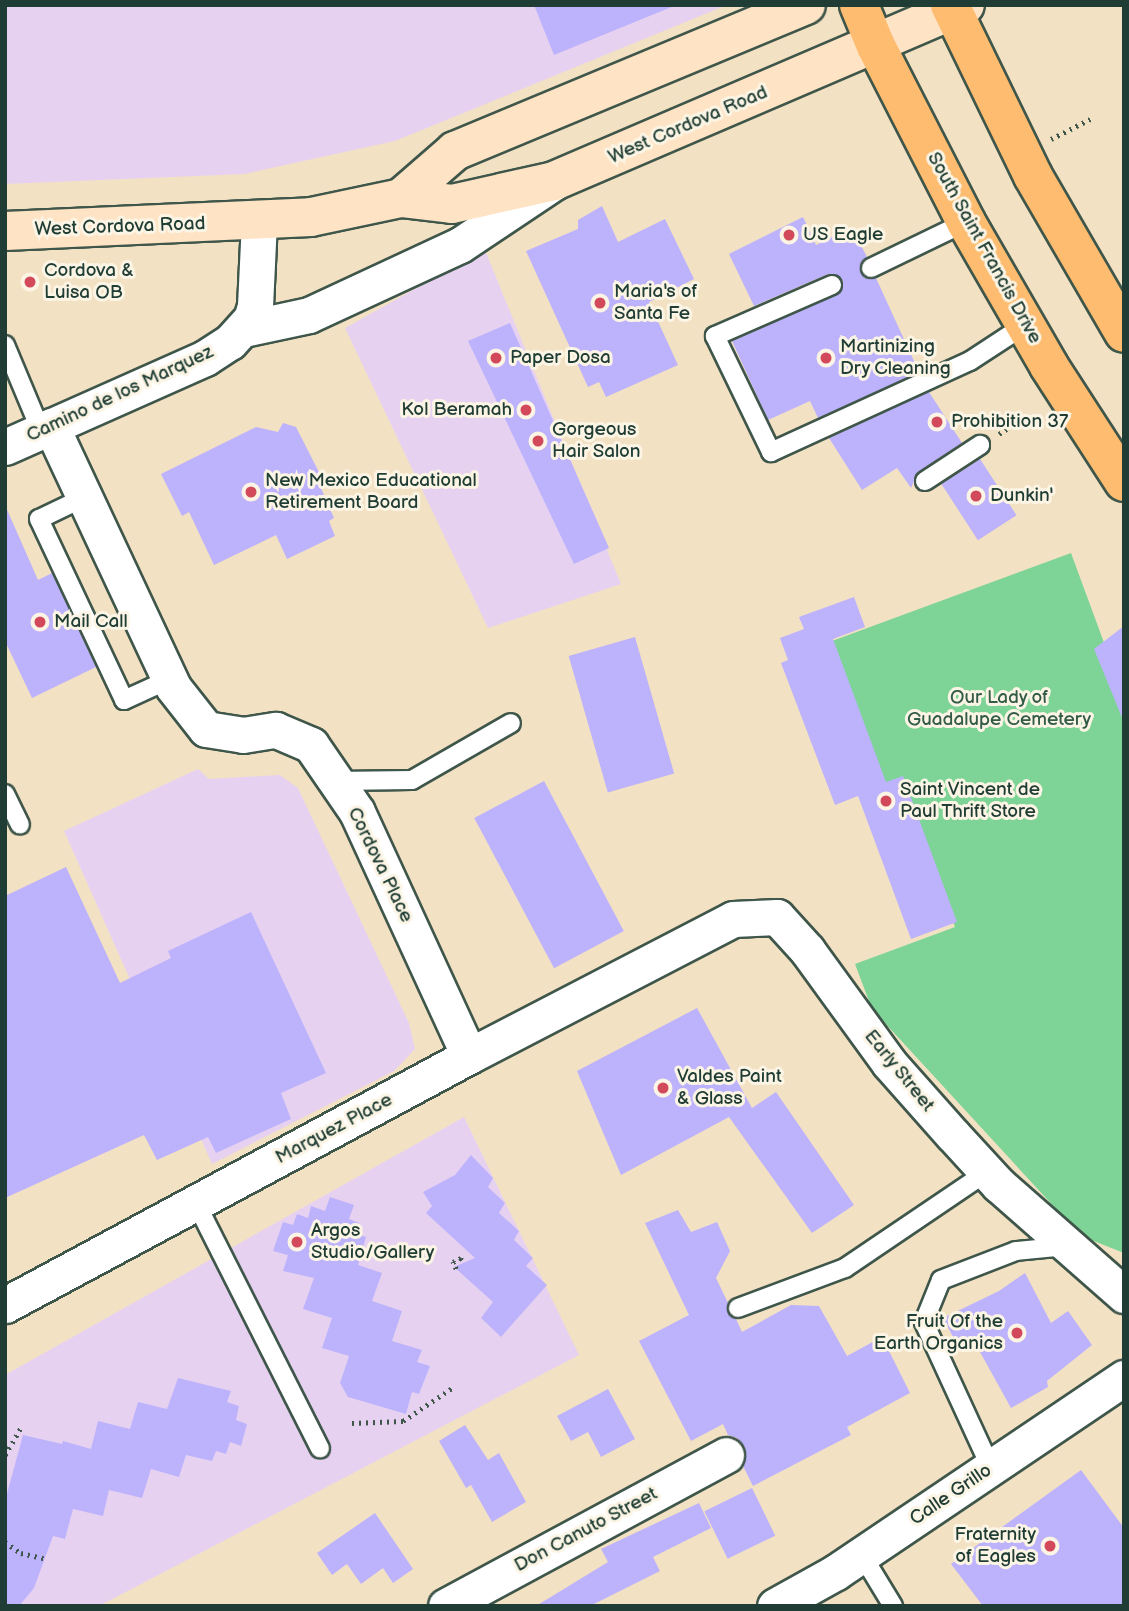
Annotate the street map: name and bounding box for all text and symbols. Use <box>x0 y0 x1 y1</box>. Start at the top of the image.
street label: West Cordova Road <box>605 81 771 169</box>
street label: South Saint Francis Drive <box>922 148 1046 348</box>
street label: West Cordova Road <box>34 213 206 241</box>
place label: US Eagle <box>803 224 883 246</box>
marker: US Eagle <box>781 227 797 243</box>
place label: Cordova & Luisa OB <box>44 260 134 304</box>
marker: Cordova & Luisa OB <box>22 274 38 290</box>
place label: Maria's of Santa Fe <box>614 281 697 325</box>
marker: Maria's of Santa Fe <box>592 295 608 311</box>
place label: Martinizing Dry Cleaning <box>840 336 952 380</box>
street label: Camino de los Marquez <box>23 341 217 447</box>
place label: Paper Dosa <box>510 347 611 369</box>
marker: Paper Dosa <box>488 350 504 366</box>
marker: Martinizing Dry Cleaning <box>818 350 834 366</box>
place label: Kol Beramah <box>401 399 512 421</box>
marker: Kol Beramah <box>518 402 534 418</box>
place label: Prohibition 37 <box>951 411 1068 433</box>
marker: Prohibition 37 <box>929 414 945 430</box>
place label: Gorgeous Hair Salon <box>552 419 641 463</box>
marker: Gorgeous Hair Salon <box>530 433 546 449</box>
place label: New Mexico Educational Retirement Board <box>265 470 477 514</box>
marker: New Mexico Educational Retirement Board <box>243 484 259 500</box>
place label: Dunkin' <box>990 485 1053 507</box>
marker: Dunkin' <box>968 488 984 504</box>
place label: Mail Call <box>54 611 128 633</box>
marker: Mail Call <box>32 614 48 630</box>
park label: Our Lady of Guadalupe Cemetery <box>907 687 1091 731</box>
place label: Saint Vincent de Paul Thrift Store <box>900 779 1040 823</box>
marker: Saint Vincent de Paul Thrift Store <box>878 793 894 809</box>
street label: Cordova Place <box>342 804 418 926</box>
street label: Early Street <box>859 1025 939 1117</box>
place label: Valdes Paint & Glass <box>677 1066 782 1110</box>
marker: Valdes Paint & Glass <box>655 1080 671 1096</box>
street label: Marquez Place <box>272 1089 396 1169</box>
place label: Argos Studio/Gallery <box>311 1220 434 1264</box>
marker: Argos Studio/Gallery <box>289 1234 305 1250</box>
place label: Fruit Of the Earth Organics <box>874 1311 1003 1355</box>
marker: Fruit Of the Earth Organics <box>1009 1325 1025 1341</box>
street label: Calle Grillo <box>906 1459 996 1531</box>
street label: Don Canuto Street <box>510 1483 662 1577</box>
place label: Fraternity of Eagles <box>954 1524 1036 1568</box>
marker: Fraternity of Eagles <box>1042 1538 1058 1554</box>

